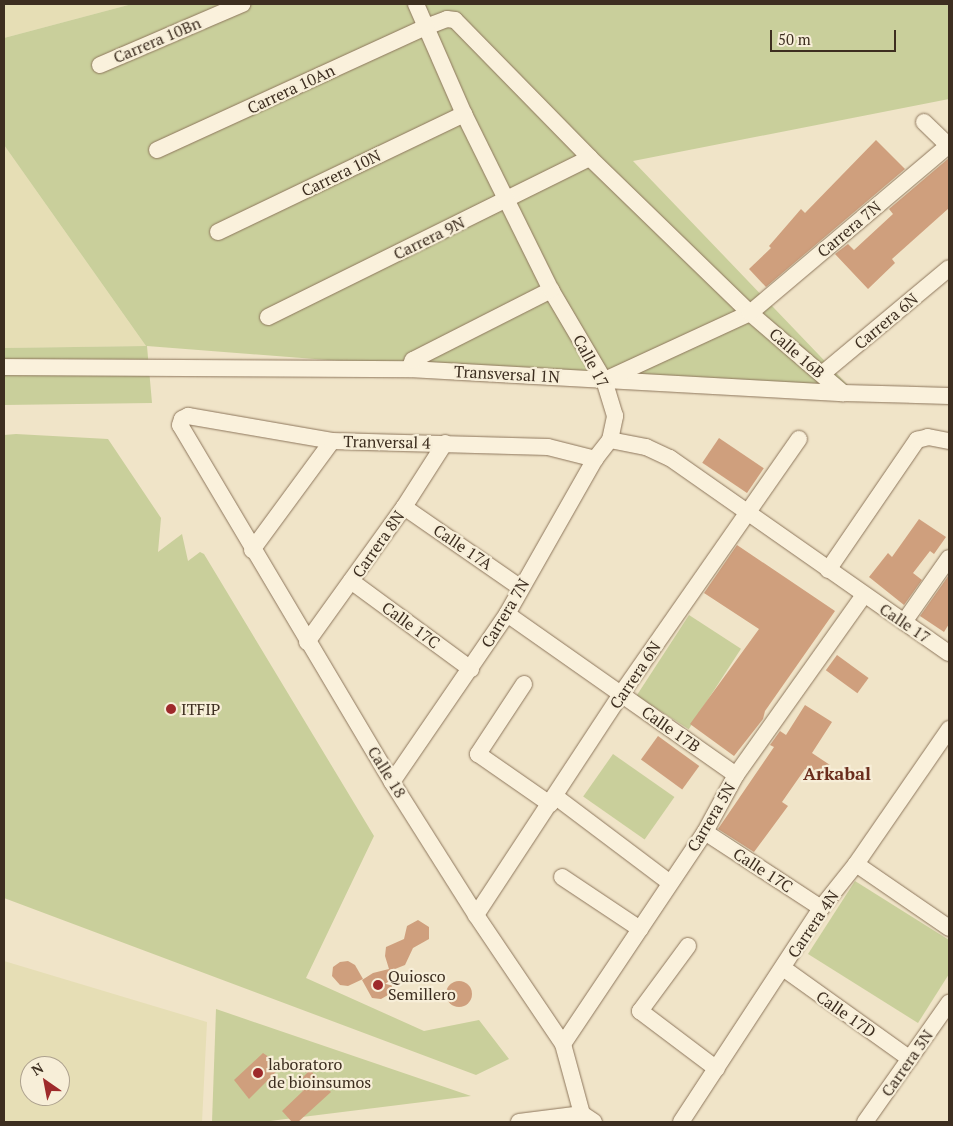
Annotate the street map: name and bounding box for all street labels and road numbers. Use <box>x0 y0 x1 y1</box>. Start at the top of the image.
street label: Carrera 10Bn <box>110 13 204 67</box>
street label: Carrera 10An <box>244 60 338 118</box>
street label: Carrera 10N <box>298 146 384 200</box>
street label: Carrera 7N <box>813 197 885 261</box>
street label: Carrera 9N <box>390 212 468 264</box>
street label: Carrera 6N <box>850 289 922 353</box>
street label: Calle 16B <box>765 324 829 382</box>
street label: Calle 17 <box>569 331 613 391</box>
street label: Transversal 1N <box>454 362 560 386</box>
street label: Tranversal 4 <box>343 432 431 452</box>
street label: Carrera 8N <box>348 507 408 581</box>
street label: Calle 17A <box>430 520 496 574</box>
street label: Carrera 7N <box>477 575 533 651</box>
street label: Calle 17C <box>378 598 444 652</box>
street label: Calle 17 <box>876 599 934 647</box>
street label: Carrera 6N <box>605 638 665 712</box>
street label: Calle 17B <box>638 702 704 756</box>
street label: Calle 18 <box>364 743 410 801</box>
street label: Carrera 5N <box>683 779 739 855</box>
street label: Calle 17C <box>730 844 796 896</box>
street label: Carrera 4N <box>783 887 843 961</box>
street label: Calle 17D <box>813 987 879 1041</box>
street label: Carrera 3N <box>877 1026 937 1100</box>

